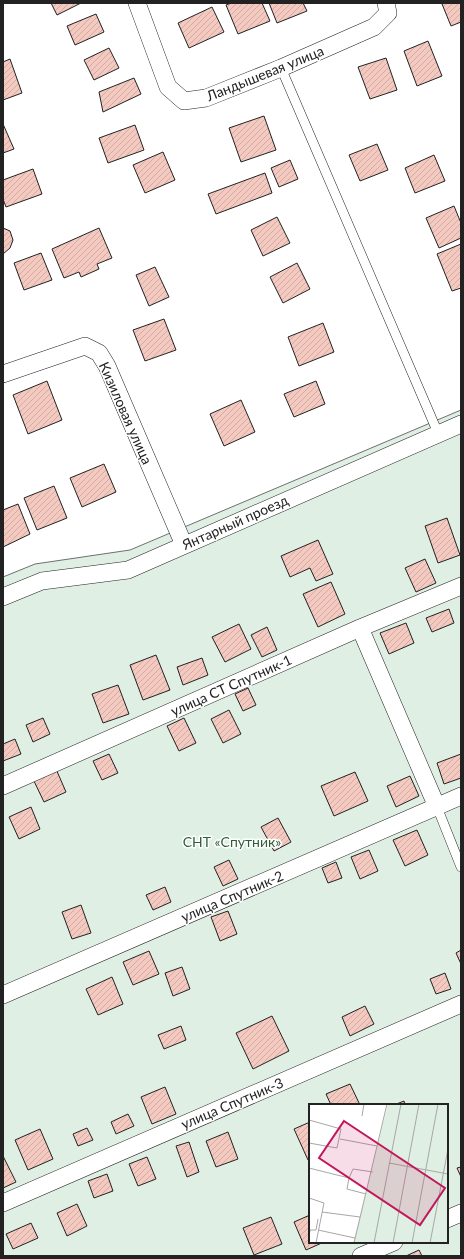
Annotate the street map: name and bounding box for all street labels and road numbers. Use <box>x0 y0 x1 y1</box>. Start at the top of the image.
street label: Ландышевая улица <box>203 42 326 105</box>
street label: Кизиловая улица <box>96 359 156 467</box>
street label: Янтарный проезд <box>178 491 291 553</box>
street label: улица СТ Спутник-1 <box>168 651 294 719</box>
street label: улица Спутник-2 <box>178 867 286 925</box>
street label: улица Спутник-3 <box>178 1074 286 1132</box>

